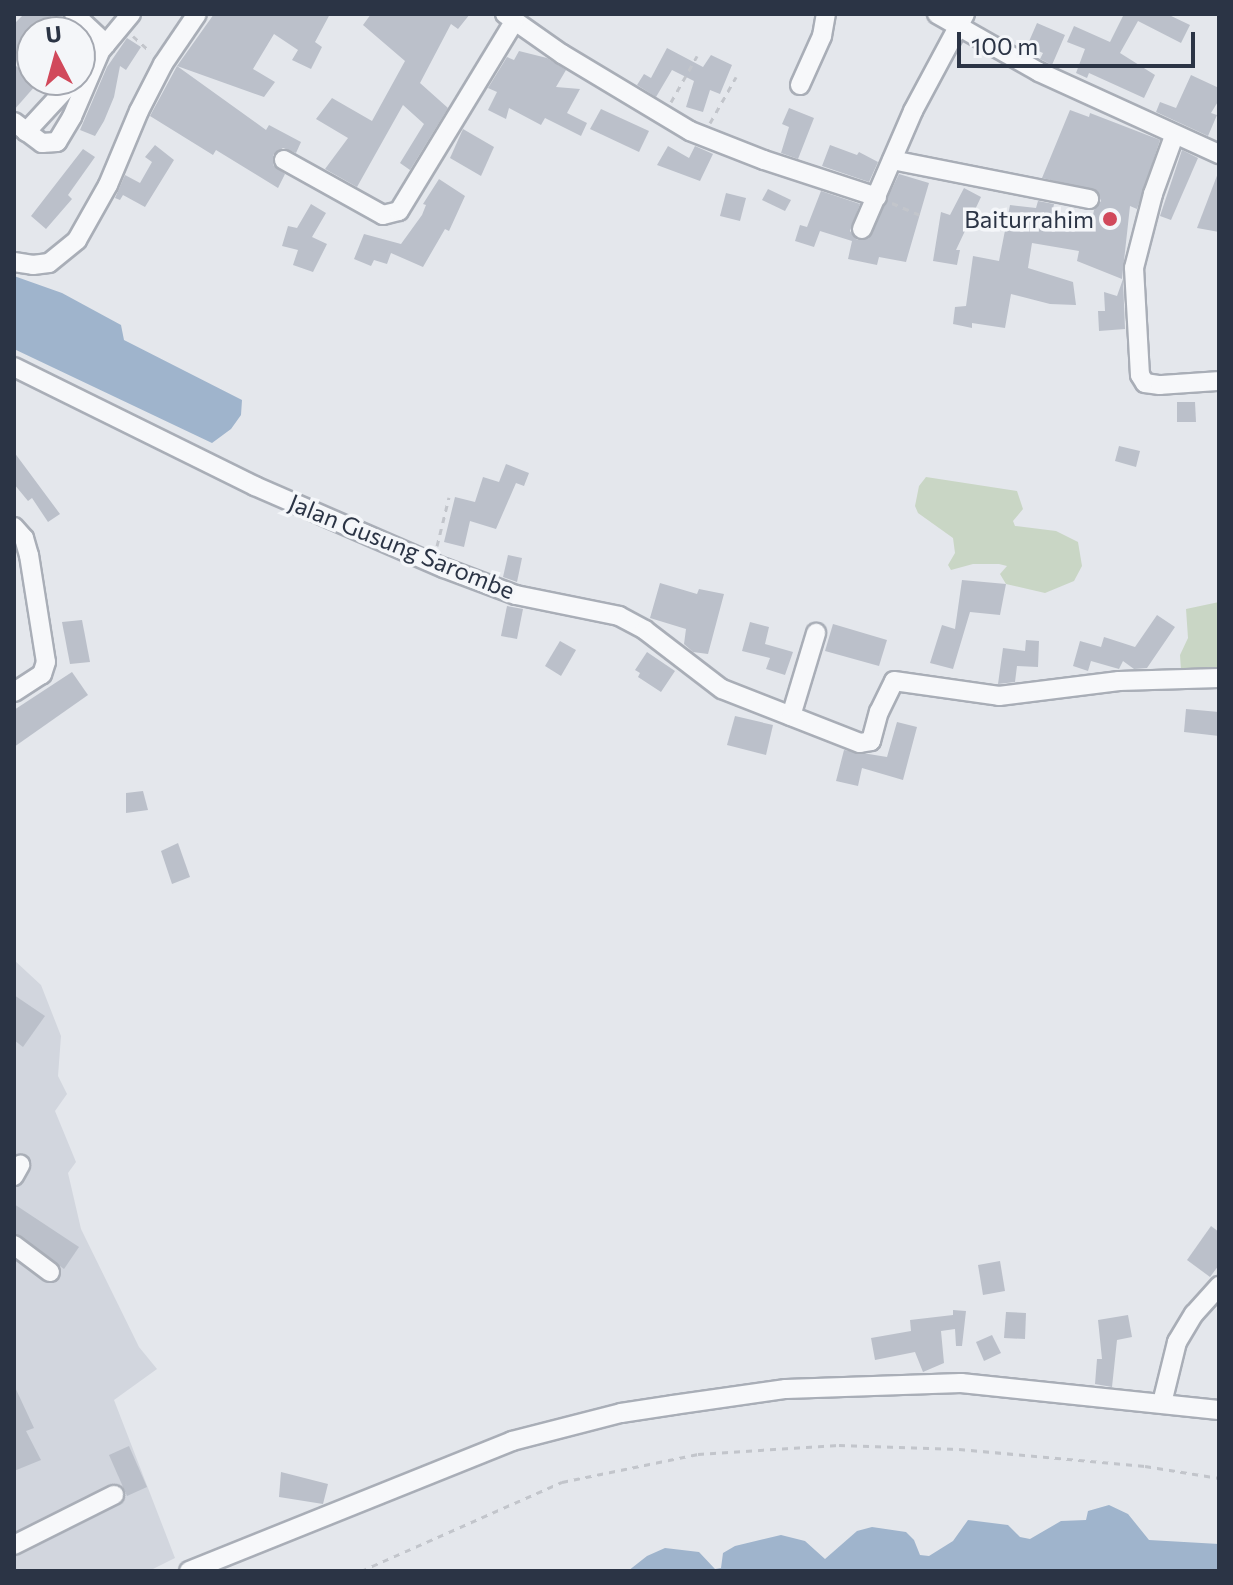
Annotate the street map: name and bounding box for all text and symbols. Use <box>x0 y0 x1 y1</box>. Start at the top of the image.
north arrow <box>16 16 96 96</box>
scale bar <box>961 16 1199 66</box>
text: U <box>44 19 63 48</box>
text: 100 m <box>971 31 1038 60</box>
place label: Baiturrahim <box>964 205 1094 233</box>
marker: Baiturrahim <box>1101 210 1119 228</box>
street label: Jalan Gusung Sarombe <box>285 487 519 605</box>

